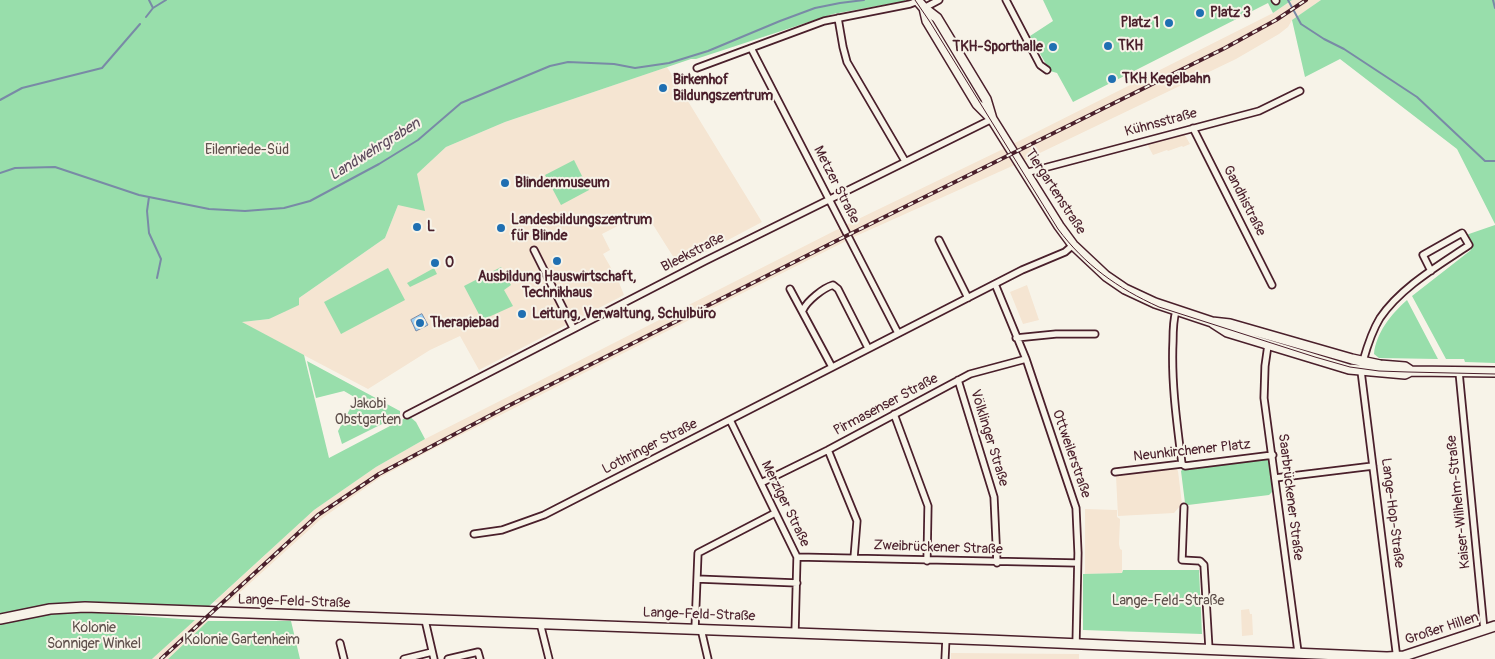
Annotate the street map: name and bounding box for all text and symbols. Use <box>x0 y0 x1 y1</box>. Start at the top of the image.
place label: Platz 3 <box>1210 5 1251 21</box>
marker: Platz 3 <box>1194 7 1206 19</box>
place label: Platz 1 <box>1120 15 1159 31</box>
marker: Platz 1 <box>1163 17 1175 29</box>
place label: TKH <box>1118 38 1143 54</box>
place label: TKH-Sporthalle <box>952 39 1043 55</box>
marker: TKH <box>1102 40 1114 52</box>
marker: TKH-Sporthalle <box>1047 41 1059 53</box>
place label: TKH Kegelbahn <box>1122 71 1211 87</box>
place label: Birkenhof Bildungszentrum <box>673 72 773 104</box>
marker: TKH Kegelbahn <box>1106 73 1118 85</box>
marker: Birkenhof Bildungszentrum <box>657 82 669 94</box>
street label: Kühnsstraße <box>1123 105 1199 141</box>
water label: Landwehrgraben <box>326 115 424 185</box>
park label: Eilenriede-Süd <box>205 142 289 158</box>
street label: Metzer Straße <box>809 143 863 227</box>
street label: Tiergartenstraße <box>1021 146 1089 238</box>
street label: Gandhistraße <box>1219 163 1269 239</box>
place label: Blindenmuseum <box>515 175 610 191</box>
marker: Blindenmuseum <box>499 177 511 189</box>
place label: Landesbildungszentrum für Blinde <box>511 212 652 244</box>
place label: L <box>427 219 435 235</box>
marker: L <box>411 221 423 233</box>
marker: Landesbildungszentrum für Blinde <box>495 222 507 234</box>
street label: Bleekstraße <box>659 230 727 276</box>
place label: O <box>445 255 454 271</box>
marker: Ausbildung Hauswirtschaft, Technikhaus <box>551 255 563 267</box>
marker: O <box>429 257 441 269</box>
place label: Ausbildung Hauswirtschaft, Technikhaus <box>478 269 636 302</box>
place label: Leitung, Verwaltung, Schulbüro <box>532 306 716 322</box>
marker: Leitung, Verwaltung, Schulbüro <box>516 308 528 320</box>
place label: Therapiebad <box>430 315 499 331</box>
marker: Therapiebad <box>414 317 426 329</box>
street label: Pirmasenser Straße <box>831 370 941 440</box>
street label: Völklinger Straße <box>966 387 1012 489</box>
park label: Jakobi Obstgarten <box>335 396 401 428</box>
street label: Ottweilerstraße <box>1048 408 1094 500</box>
street label: Lothringer Straße <box>600 416 700 478</box>
street label: Saarbrückener Straße <box>1274 433 1306 561</box>
street label: Kaiser-Wilhelm-Straße <box>1444 434 1474 570</box>
street label: Neunkirchener Platz <box>1132 436 1252 466</box>
street label: Lange-Hop-Straße <box>1377 457 1407 569</box>
street label: Merziger Straße <box>757 458 813 550</box>
street label: Zweibrückener Straße <box>873 537 1003 559</box>
street label: Lange-Feld-Straße <box>237 592 351 612</box>
park label: Lange-Feld-Straße <box>1112 593 1224 609</box>
street label: Lange-Feld-Straße <box>642 605 756 625</box>
street label: Großer Hillen <box>1403 609 1481 649</box>
park label: Kolonie Sonniger Winkel <box>47 620 141 652</box>
park label: Kolonie Gartenheim <box>184 632 300 648</box>

